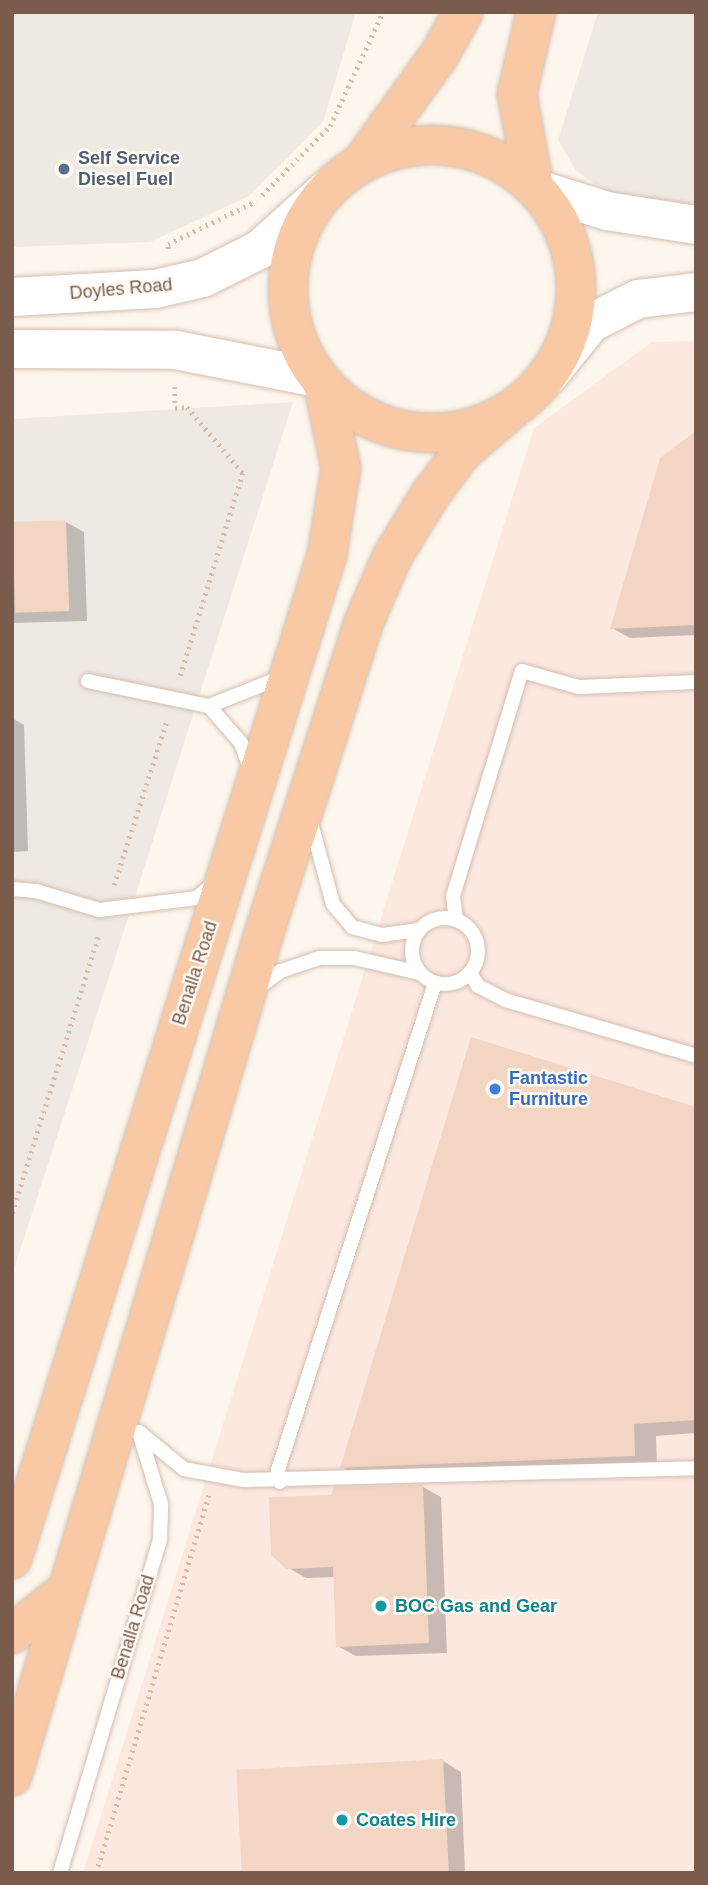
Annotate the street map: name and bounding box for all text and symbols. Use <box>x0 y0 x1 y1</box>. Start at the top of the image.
place label: Self Service Diesel Fuel <box>78 148 180 190</box>
marker: Self Service Diesel Fuel <box>56 161 72 177</box>
street label: Doyles Road <box>69 274 173 304</box>
street label: Benalla Road <box>168 918 222 1028</box>
place label: Fantastic Furniture <box>509 1068 588 1110</box>
marker: Fantastic Furniture <box>487 1081 503 1097</box>
street label: Benalla Road <box>107 1572 159 1682</box>
place label: BOC Gas and Gear <box>395 1595 557 1617</box>
marker: BOC Gas and Gear <box>373 1598 389 1614</box>
place label: Coates Hire <box>356 1809 456 1831</box>
marker: Coates Hire <box>334 1812 350 1828</box>

